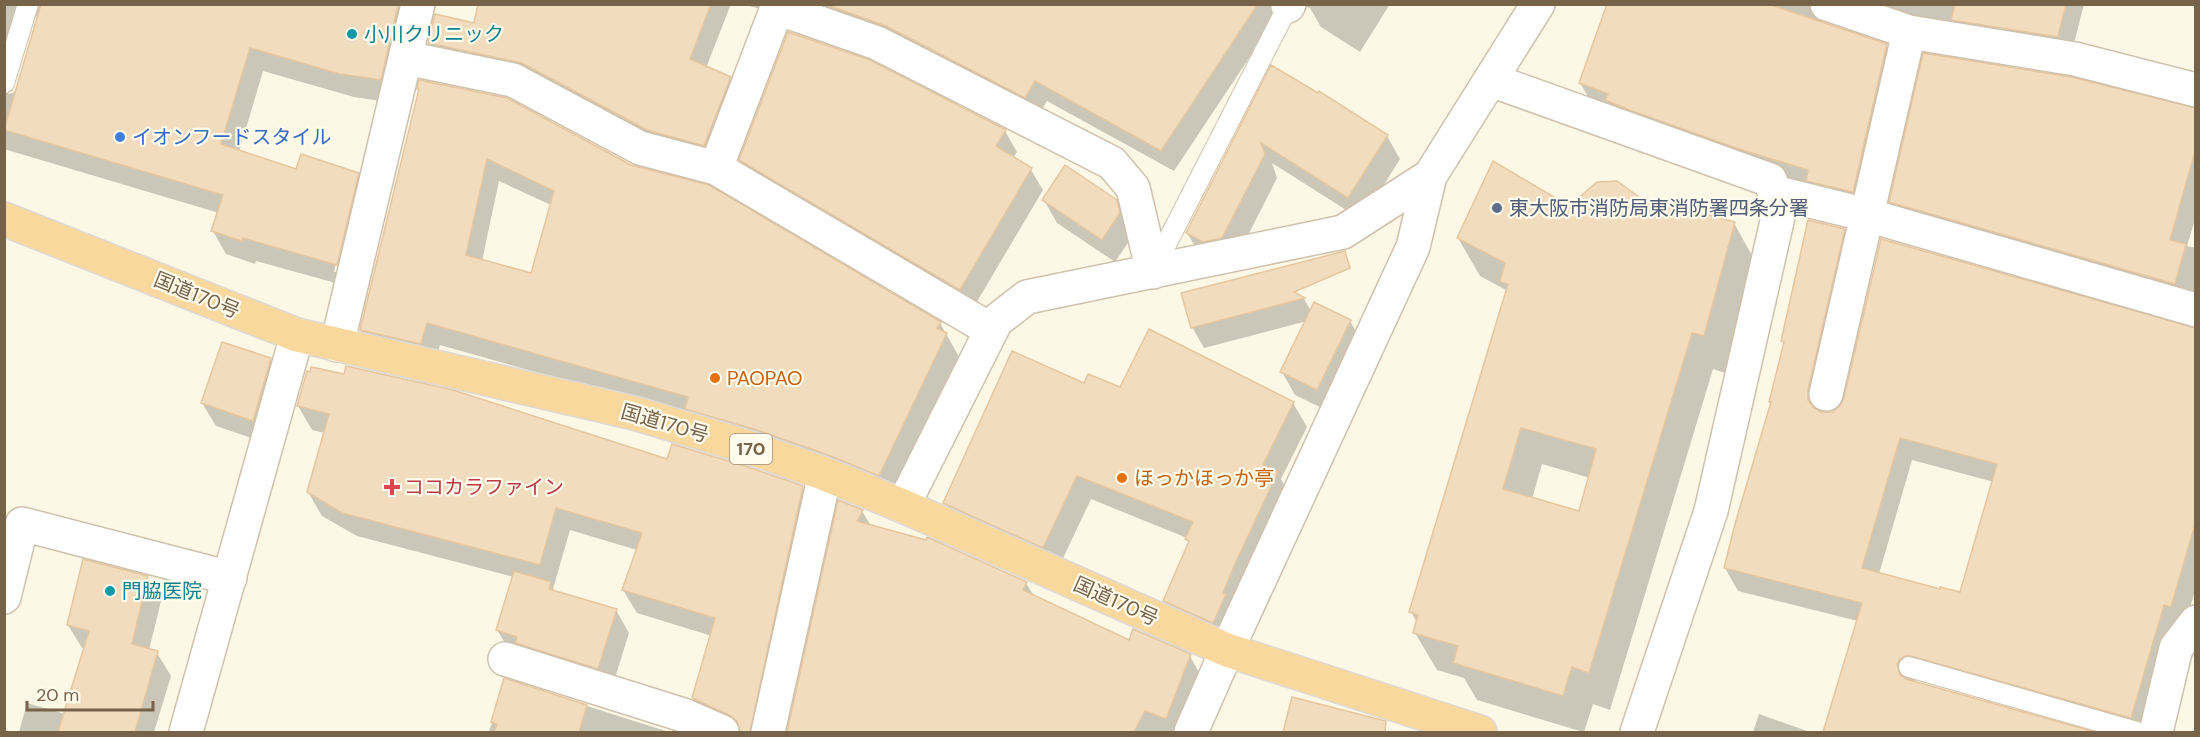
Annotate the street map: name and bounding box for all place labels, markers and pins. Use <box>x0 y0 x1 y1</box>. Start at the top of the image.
place label: 小川クリニック <box>364 21 504 47</box>
marker: 小川クリニック <box>345 27 359 41</box>
place label: イオンフードスタイル <box>132 124 331 150</box>
marker: イオンフードスタイル <box>113 130 127 144</box>
place label: 東大阪市消防局東消防署四条分署 <box>1509 195 1809 221</box>
marker: 東大阪市消防局東消防署四条分署 <box>1490 201 1504 215</box>
place label: PAOPAO <box>727 365 803 391</box>
marker: PAOPAO <box>708 371 722 385</box>
place label: ほっかほっか亭 <box>1134 465 1274 491</box>
marker: ほっかほっか亭 <box>1115 471 1129 485</box>
place label: ココカラファイン <box>404 474 564 500</box>
marker: ココカラファイン <box>385 480 399 494</box>
place label: 門脇医院 <box>122 578 202 604</box>
marker: 門脇医院 <box>103 584 117 598</box>

